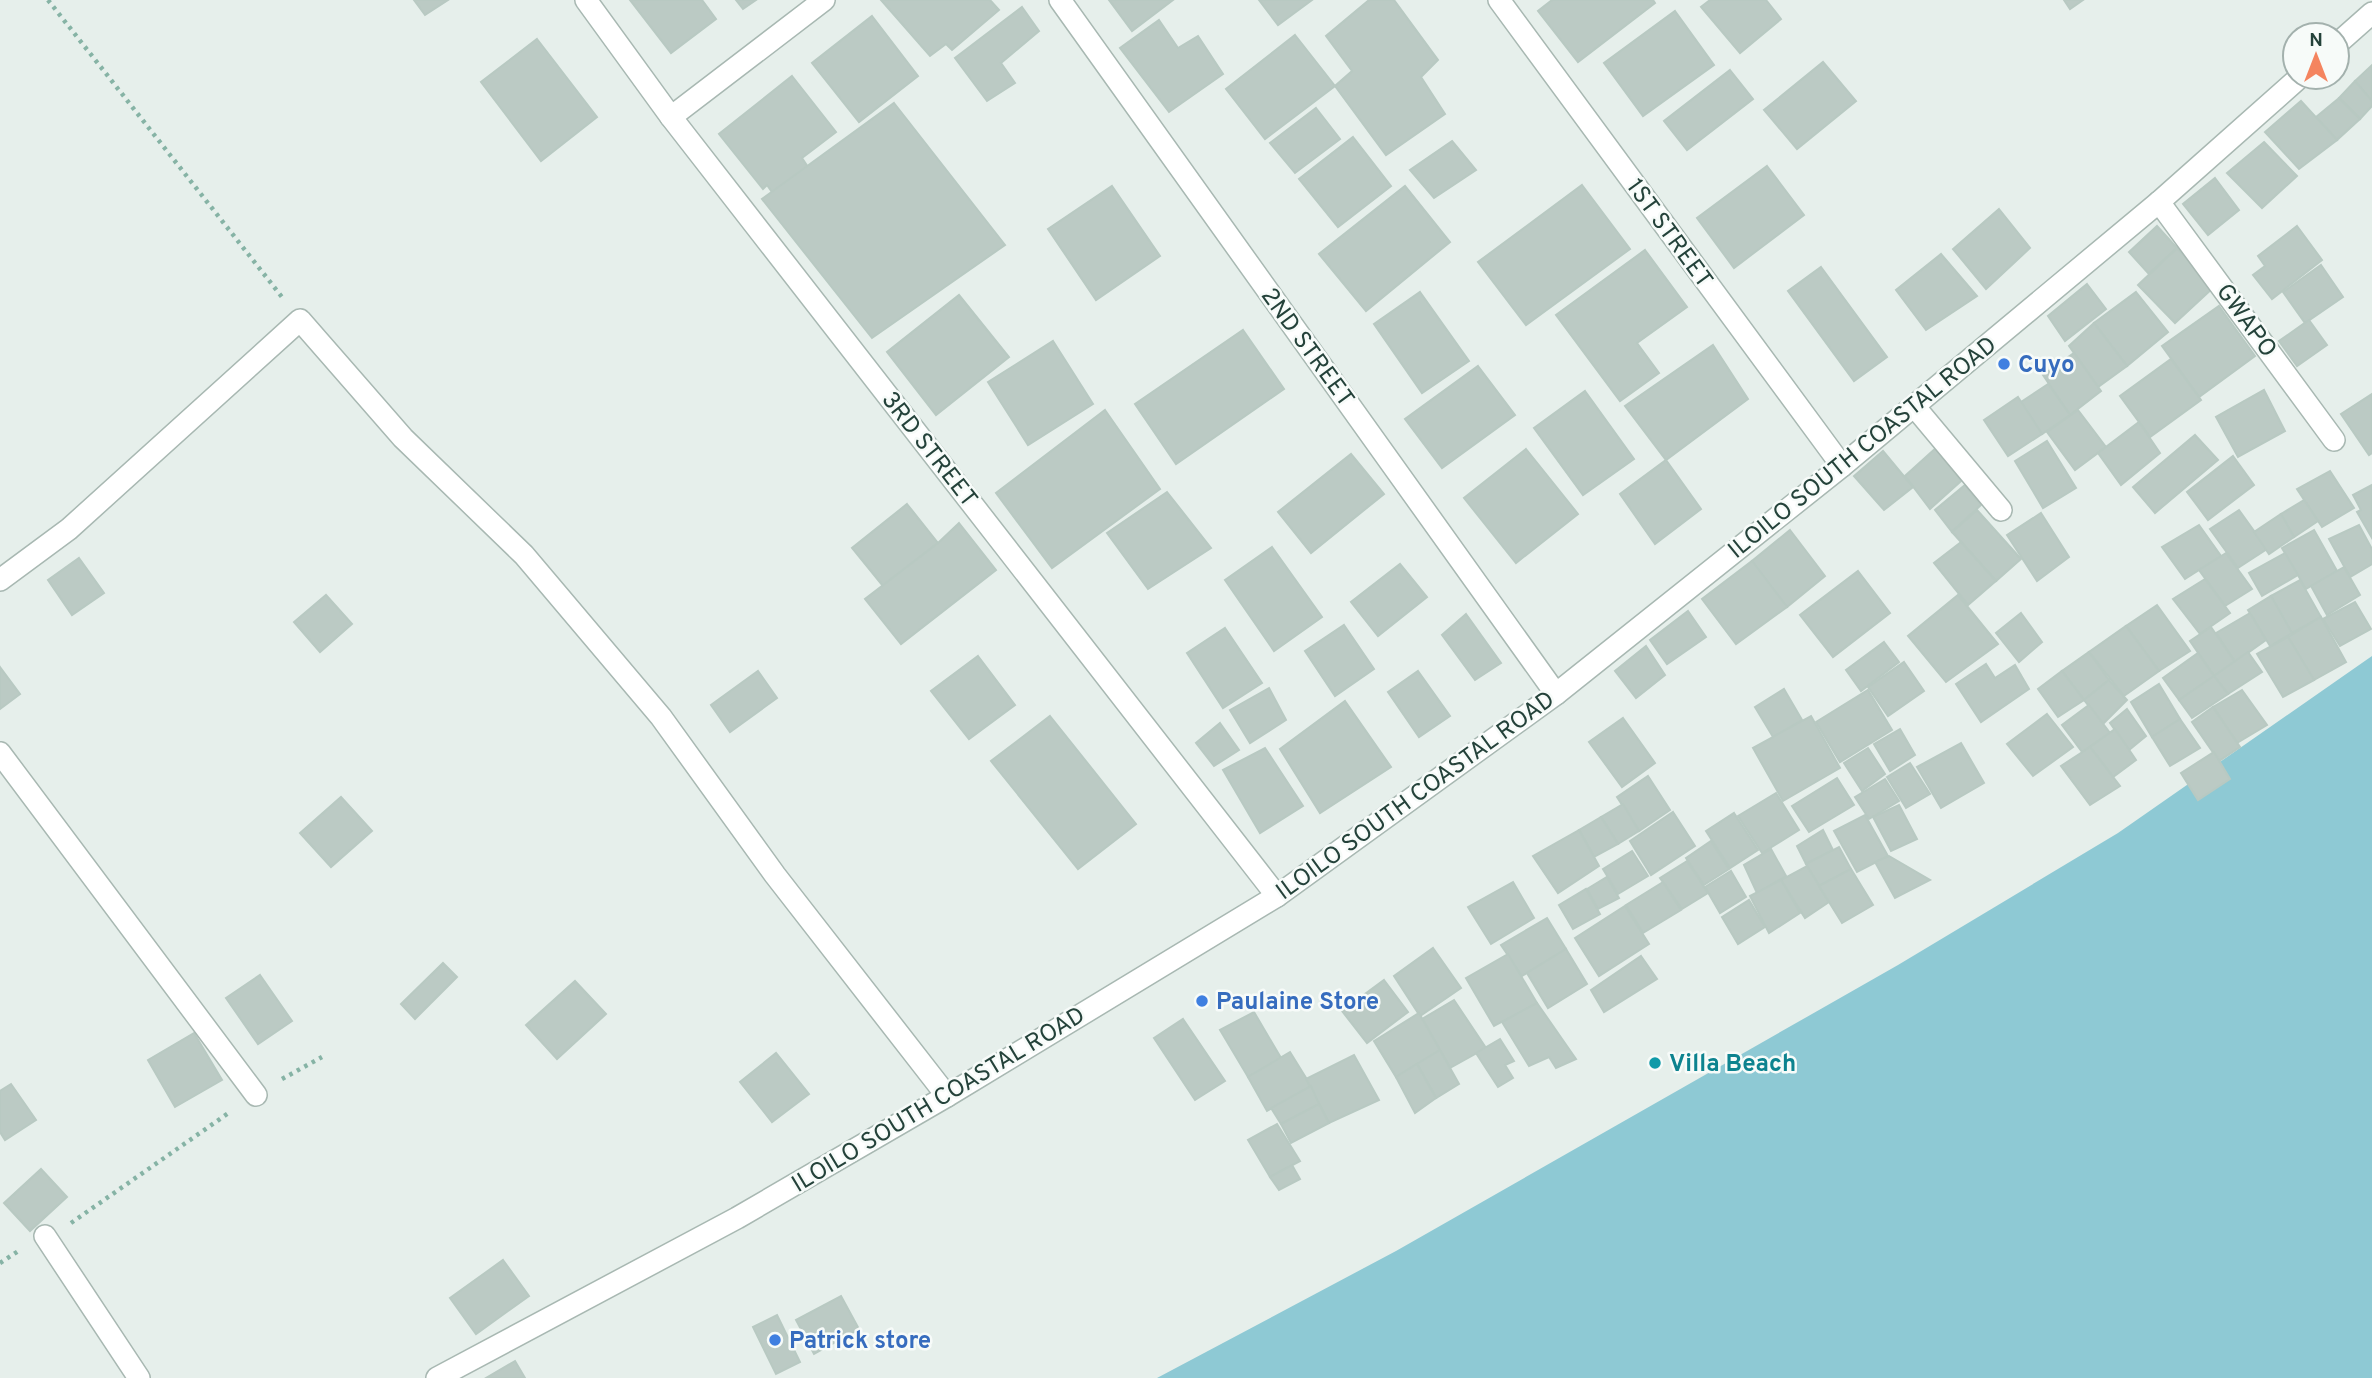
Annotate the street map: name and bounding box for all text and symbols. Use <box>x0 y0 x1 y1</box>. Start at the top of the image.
north arrow <box>2281 21 2351 91</box>
text: N <box>2309 29 2323 53</box>
street label: 1ST STREET <box>1619 174 1718 295</box>
street label: GWAPO <box>2209 278 2282 364</box>
street label: 2ND STREET <box>1253 283 1360 414</box>
street label: ILOILO SOUTH COASTAL ROAD <box>1723 331 2004 566</box>
place label: Cuyo <box>2018 351 2075 381</box>
marker: Cuyo <box>1996 356 2012 372</box>
street label: 3RD STREET <box>874 386 983 514</box>
street label: ILOILO SOUTH COASTAL ROAD <box>1271 685 1561 908</box>
place label: Paulaine Store <box>1216 988 1379 1018</box>
marker: Paulaine Store <box>1194 993 1210 1009</box>
street label: ILOILO SOUTH COASTAL ROAD <box>787 1001 1091 1200</box>
place label: Villa Beach <box>1669 1050 1796 1080</box>
marker: Villa Beach <box>1647 1055 1663 1071</box>
place label: Patrick store <box>789 1327 931 1357</box>
marker: Patrick store <box>767 1332 783 1348</box>

